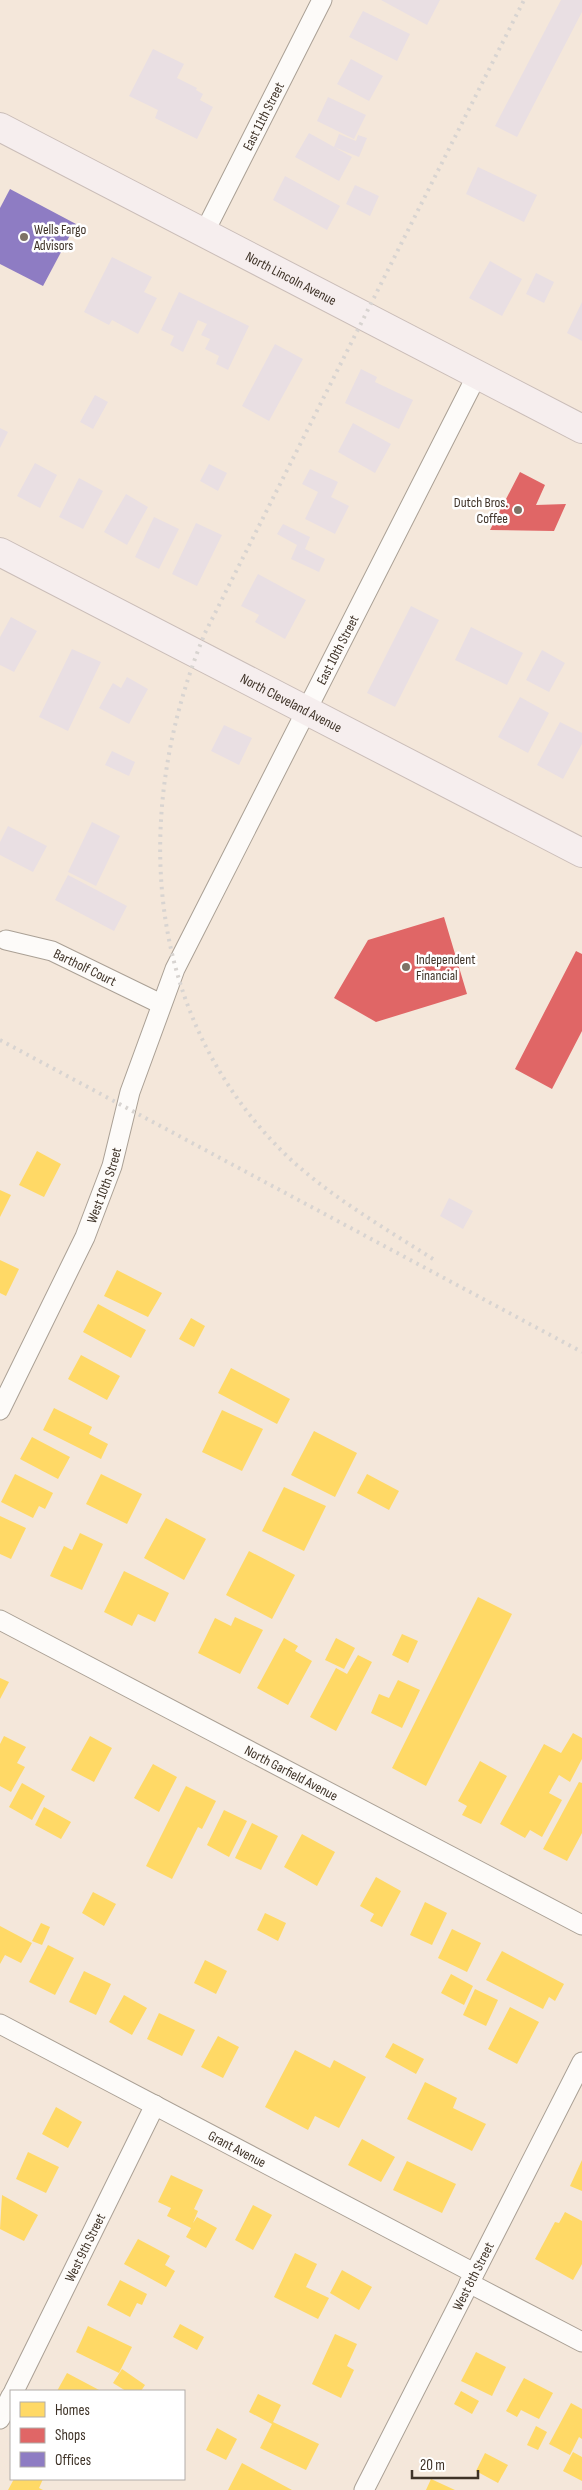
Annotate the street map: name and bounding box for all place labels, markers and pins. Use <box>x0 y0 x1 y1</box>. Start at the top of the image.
place label: Wells Fargo Advisors <box>33 221 87 254</box>
marker: Wells Fargo Advisors <box>18 231 30 243</box>
place label: Dutch Bros. Coffee <box>454 494 508 527</box>
marker: Dutch Bros. Coffee <box>512 504 524 516</box>
place label: Independent Financial <box>416 951 476 984</box>
marker: Independent Financial <box>400 961 412 973</box>

